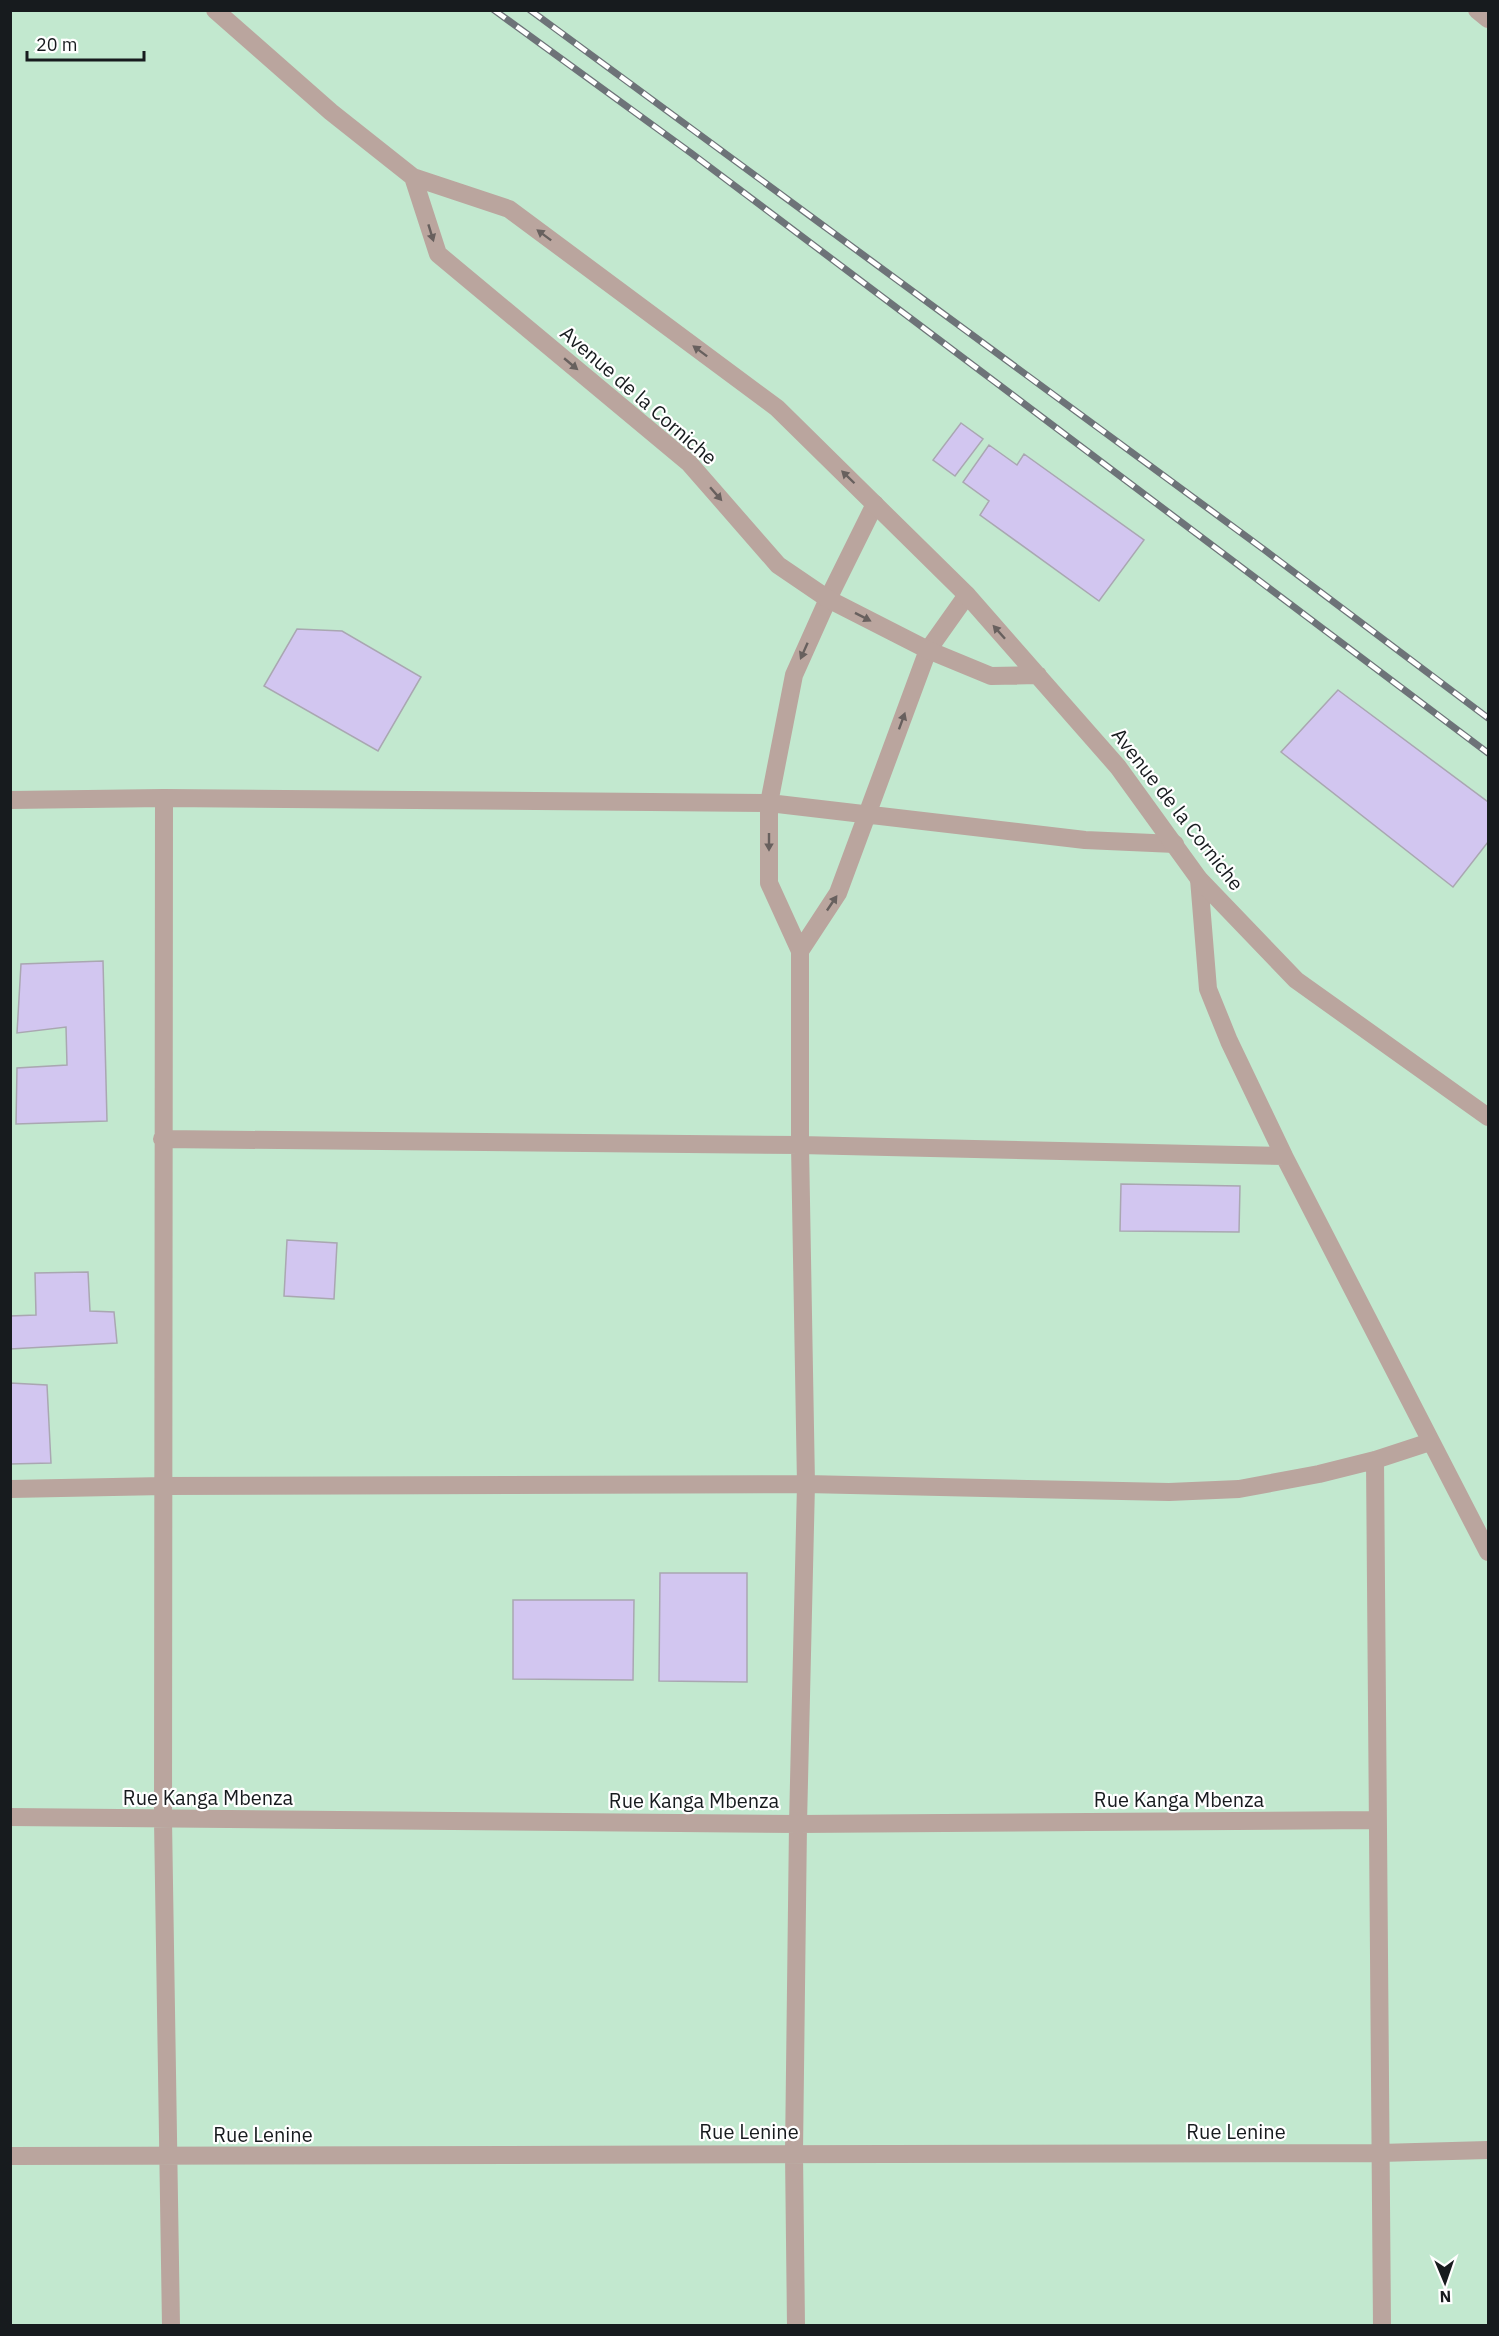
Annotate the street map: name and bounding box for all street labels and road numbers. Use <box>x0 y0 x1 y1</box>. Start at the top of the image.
street label: Avenue de la Corniche <box>555 319 723 471</box>
street label: Avenue de la Corniche <box>1106 722 1250 896</box>
street label: Rue Kanga Mbenza <box>123 1784 293 1811</box>
street label: Rue Kanga Mbenza <box>1094 1786 1264 1813</box>
street label: Rue Kanga Mbenza <box>609 1787 779 1814</box>
street label: Rue Lenine <box>699 2118 799 2145</box>
street label: Rue Lenine <box>1186 2118 1286 2145</box>
street label: Rue Lenine <box>213 2121 313 2148</box>

